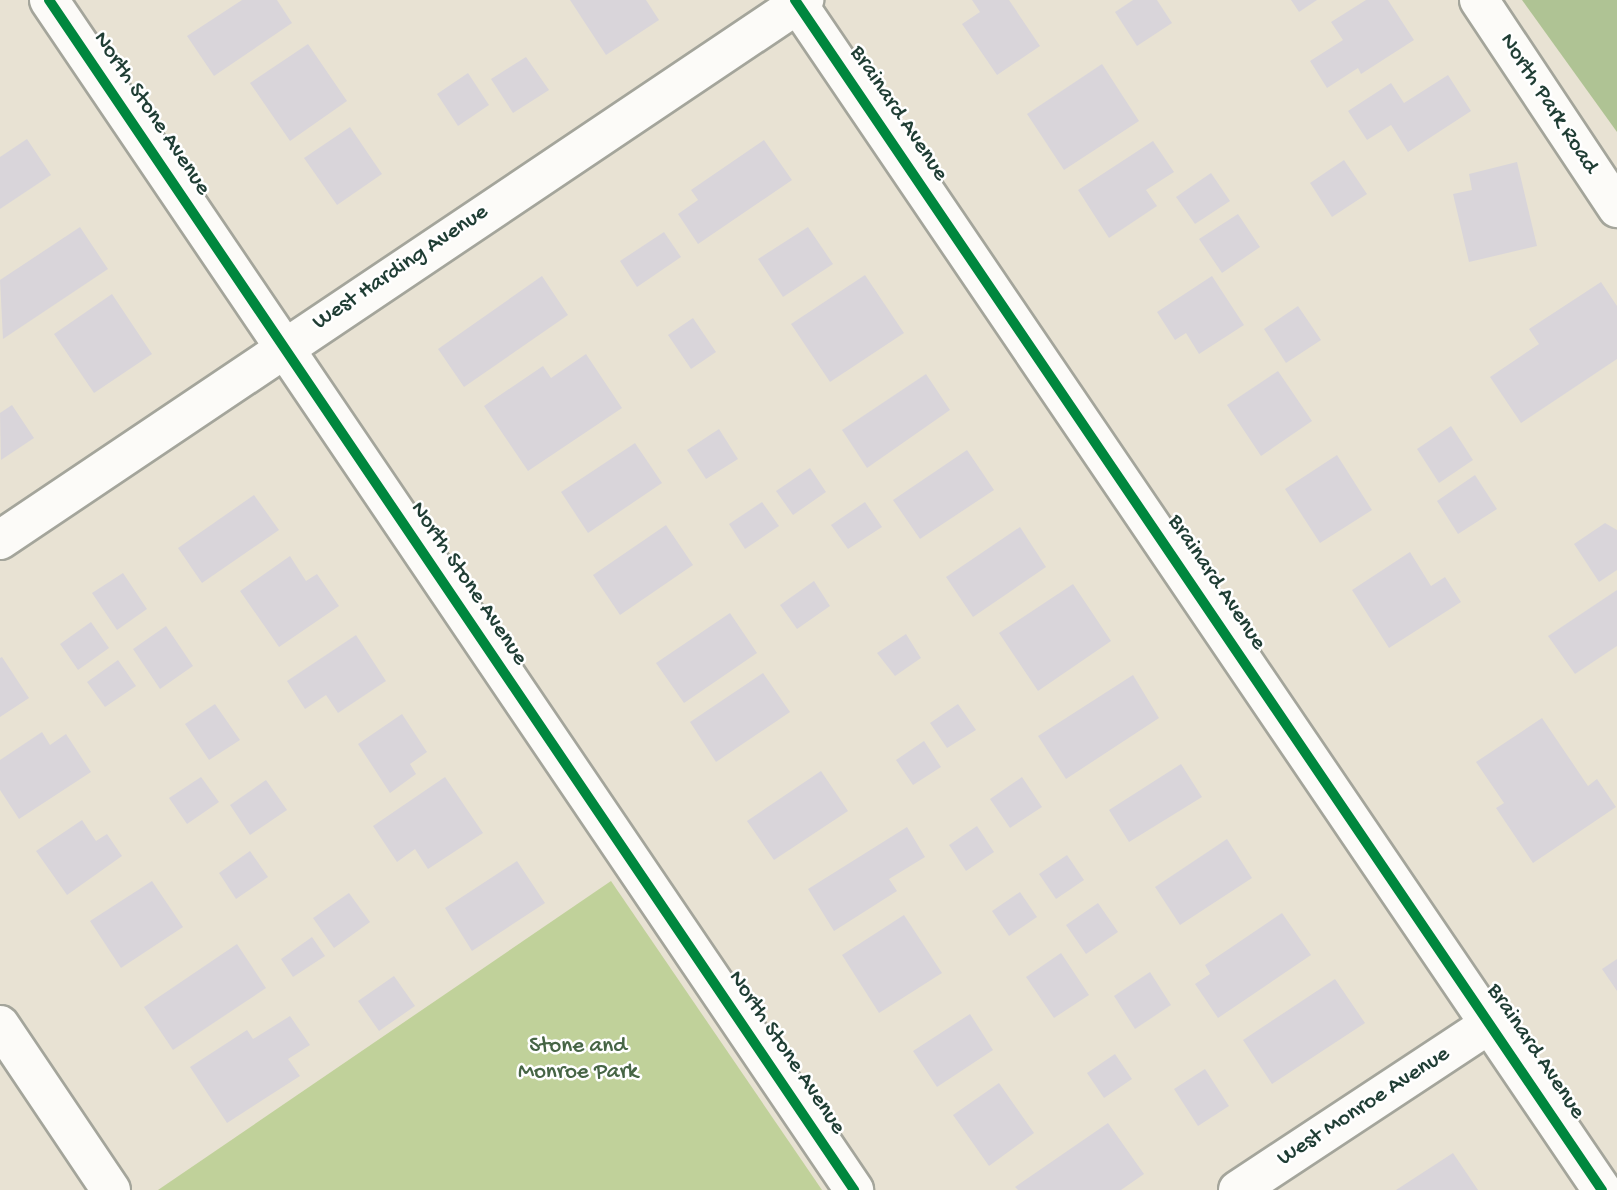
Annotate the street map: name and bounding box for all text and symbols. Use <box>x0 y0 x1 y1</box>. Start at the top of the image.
street label: North Stone Avenue <box>86 27 216 201</box>
street label: North Park Road <box>1492 29 1604 179</box>
street label: Brainard Avenue <box>842 41 954 187</box>
street label: West Harding Avenue <box>308 199 494 337</box>
street label: North Stone Avenue <box>403 497 533 671</box>
street label: Brainard Avenue <box>1160 510 1272 656</box>
street label: North Stone Avenue <box>721 966 851 1140</box>
street label: Brainard Avenue <box>1479 979 1591 1125</box>
park label: Stone and Monroe Park <box>518 1033 638 1087</box>
street label: West Monroe Avenue <box>1273 1041 1455 1173</box>

